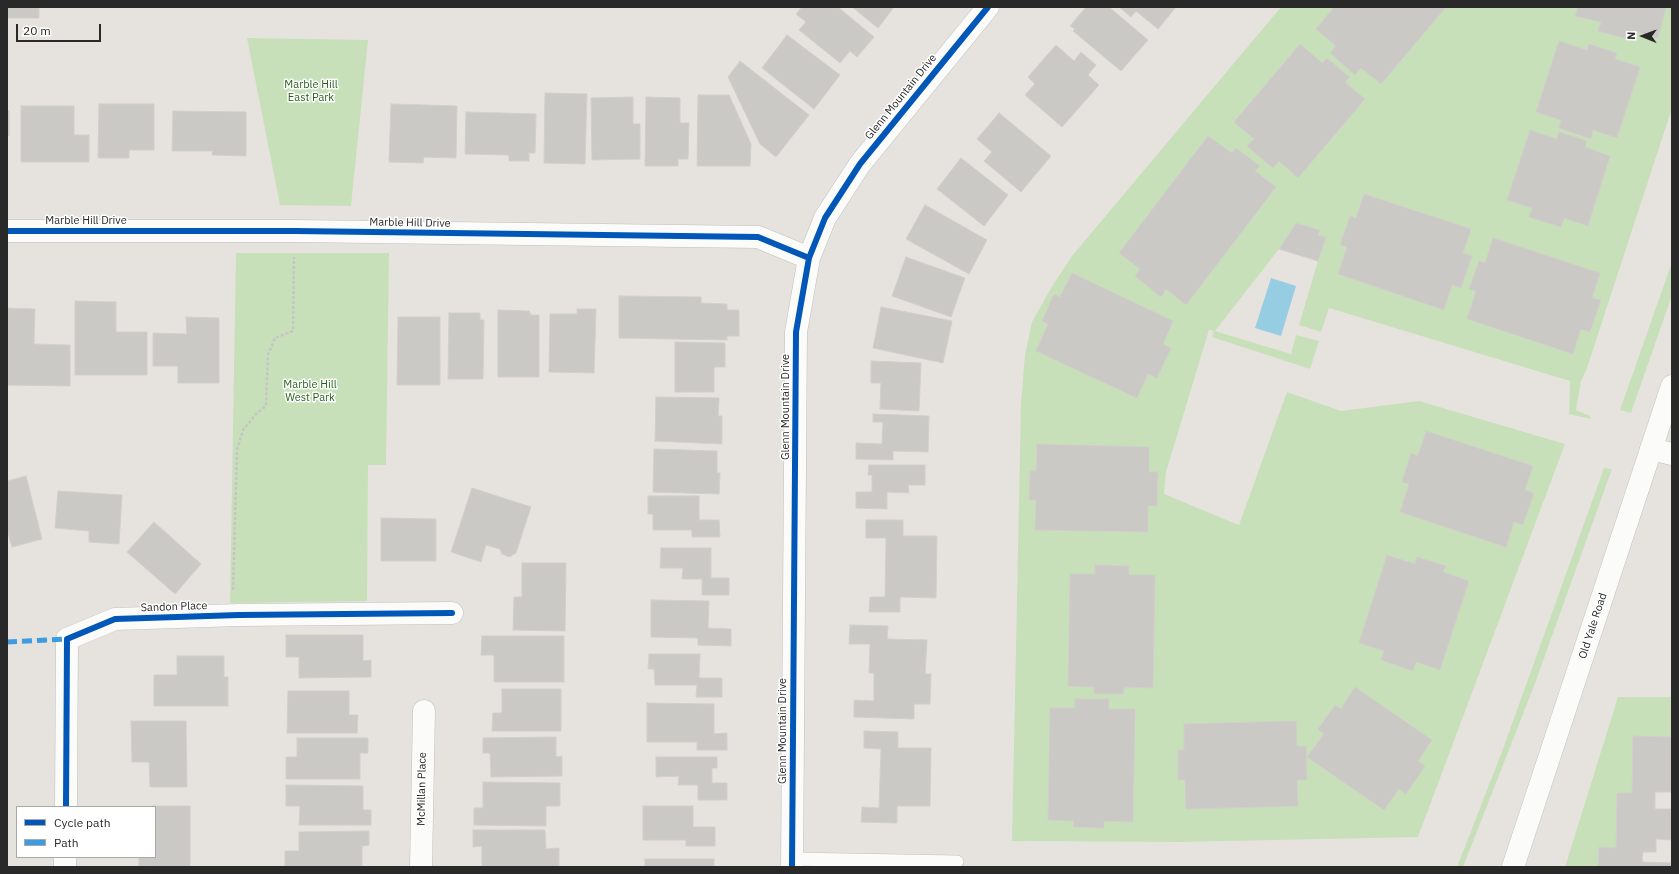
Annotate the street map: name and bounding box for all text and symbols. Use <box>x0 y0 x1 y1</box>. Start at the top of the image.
scale bar <box>18 16 103 42</box>
north arrow <box>1623 16 1663 56</box>
text: 20 m <box>23 23 51 38</box>
text: N <box>1624 32 1638 40</box>
street label: Glenn Mountain Drive <box>862 52 940 142</box>
park label: Marble Hill East Park <box>284 78 338 104</box>
street label: Marble Hill Drive <box>45 214 127 228</box>
street label: Marble Hill Drive <box>369 216 451 230</box>
street label: Glenn Mountain Drive <box>779 354 793 460</box>
park label: Marble Hill West Park <box>283 378 337 404</box>
street label: Old Yale Road <box>1576 591 1610 661</box>
street label: Sandon Place <box>140 599 208 615</box>
street label: Glenn Mountain Drive <box>776 678 790 784</box>
street label: McMillan Place <box>415 752 429 826</box>
legend <box>16 806 156 858</box>
text: Cycle path <box>54 815 111 830</box>
text: Path <box>54 835 79 850</box>

